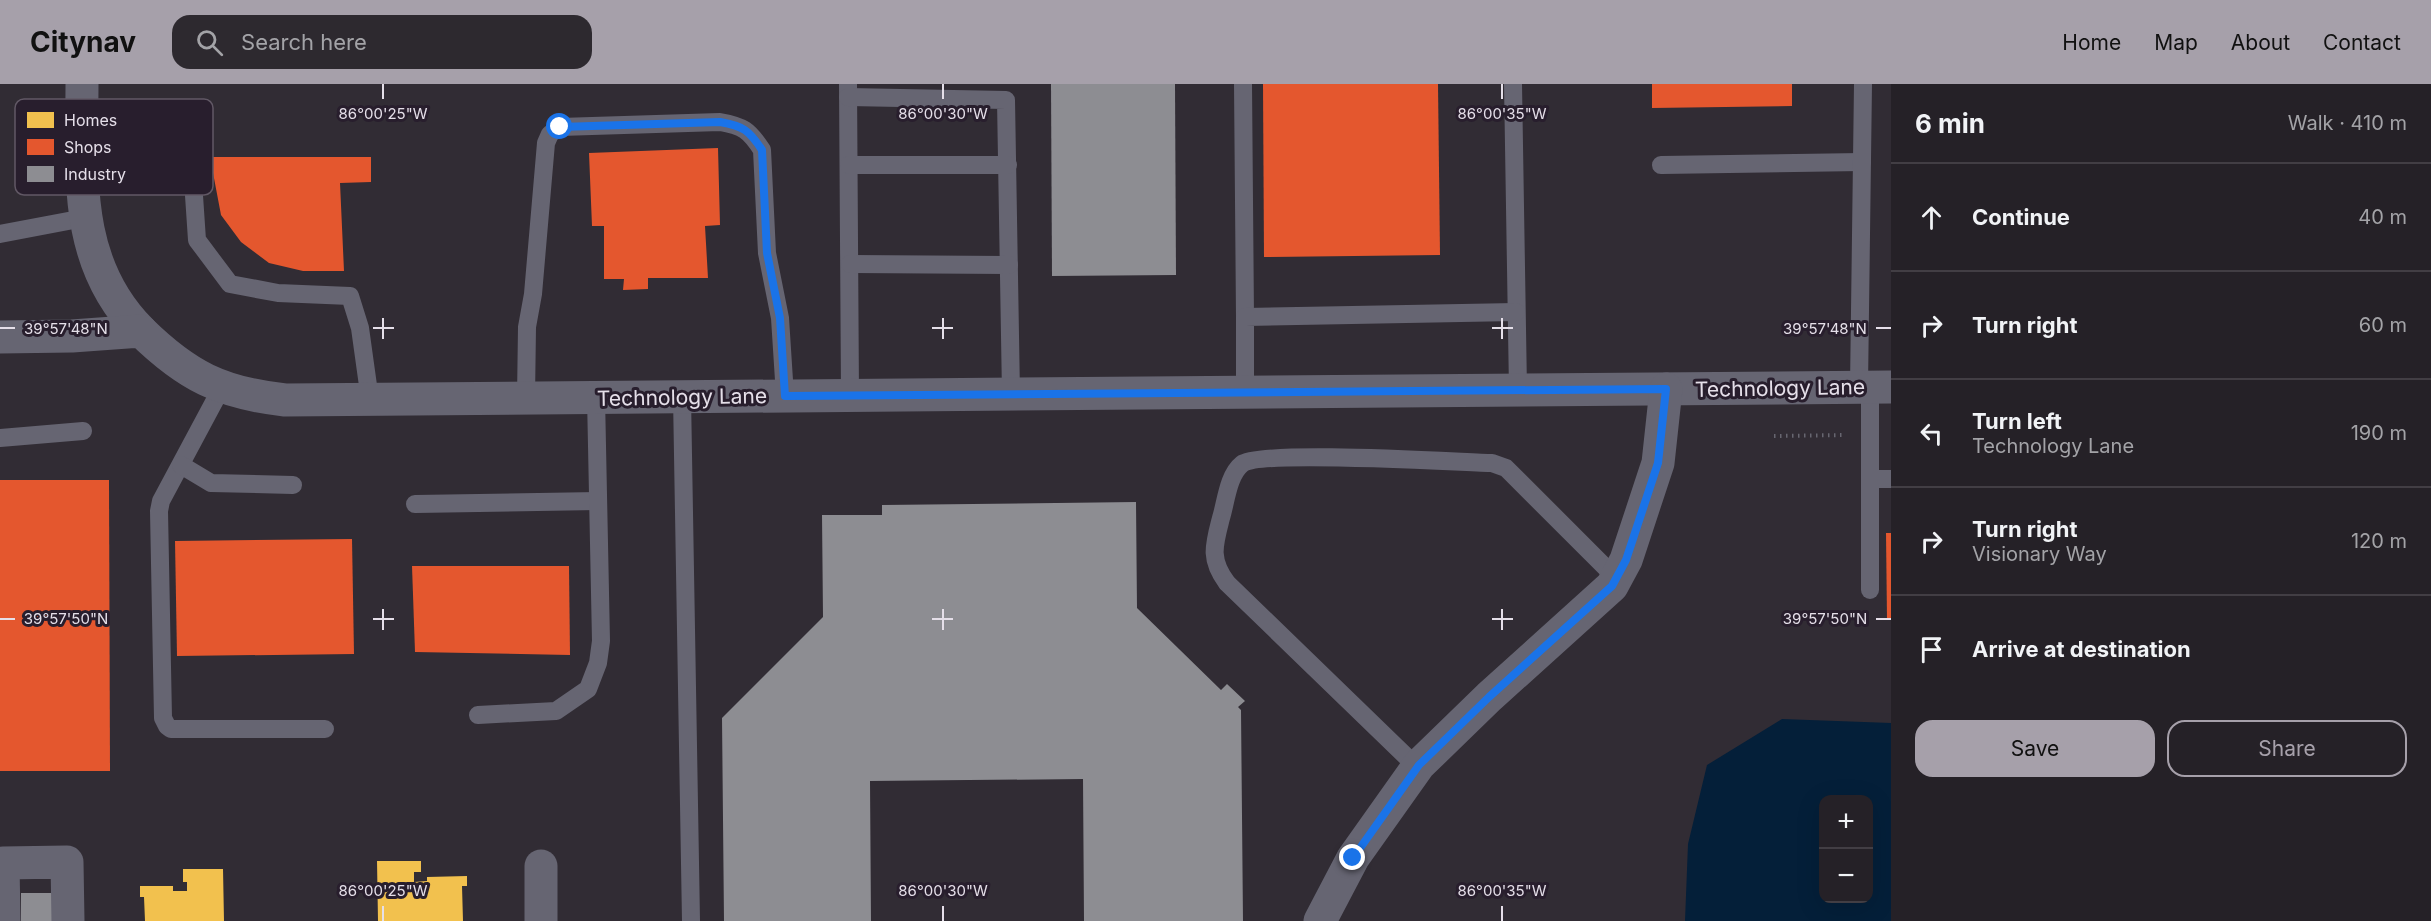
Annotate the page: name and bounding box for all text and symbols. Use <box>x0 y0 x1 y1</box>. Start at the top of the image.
search box <box>172 15 592 69</box>
text: Citynav <box>30 25 136 59</box>
icon: search <box>193 26 226 59</box>
text: Search here <box>241 29 367 55</box>
text: Home <box>2062 30 2121 55</box>
text: Map <box>2154 30 2198 55</box>
text: About <box>2231 30 2290 55</box>
text: Contact <box>2323 30 2401 55</box>
legend <box>15 99 213 195</box>
text: 86°00'25"W <box>339 104 428 123</box>
text: 86°00'30"W <box>898 104 988 123</box>
text: 86°00'35"W <box>1458 104 1547 123</box>
text: 6 min <box>1915 108 1985 139</box>
text: Homes <box>64 110 117 130</box>
text: Walk · 410 m <box>2288 111 2407 135</box>
route start <box>546 113 572 139</box>
text: Shops <box>64 137 112 157</box>
text: Industry <box>64 164 126 184</box>
icon: ahead <box>1915 201 1948 234</box>
text: Continue <box>1972 204 2070 230</box>
text: 40 m <box>2358 205 2407 229</box>
icon: right <box>1915 309 1948 342</box>
text: Turn right <box>1972 312 2078 338</box>
text: 60 m <box>2359 313 2407 337</box>
text: 39°57'48"N <box>24 319 108 338</box>
text: 39°57'48"N <box>1783 319 1867 338</box>
street label: Technology Lane <box>1695 374 1865 402</box>
street label: Technology Lane <box>597 383 767 411</box>
text: Turn left <box>1972 408 2062 434</box>
icon: left <box>1915 417 1948 450</box>
text: 190 m <box>2351 421 2407 445</box>
text: Technology Lane <box>1972 434 2134 458</box>
text: Turn right <box>1972 516 2078 542</box>
icon: right <box>1915 525 1948 558</box>
text: 120 m <box>2351 529 2407 553</box>
text: Visionary Way <box>1972 542 2107 566</box>
text: 39°57'50"N <box>24 609 108 628</box>
text: 39°57'50"N <box>1783 609 1867 628</box>
icon: arrive <box>1915 633 1948 666</box>
text: Arrive at destination <box>1972 636 2191 662</box>
button: Save <box>1915 720 2155 777</box>
button: Share <box>2167 720 2407 777</box>
map controls <box>1819 795 1873 903</box>
button: + <box>1819 795 1873 849</box>
route end <box>1339 844 1365 870</box>
button: − <box>1819 849 1873 903</box>
text: 86°00'25"W <box>339 881 428 900</box>
text: 86°00'30"W <box>898 881 988 900</box>
text: 86°00'35"W <box>1458 881 1547 900</box>

